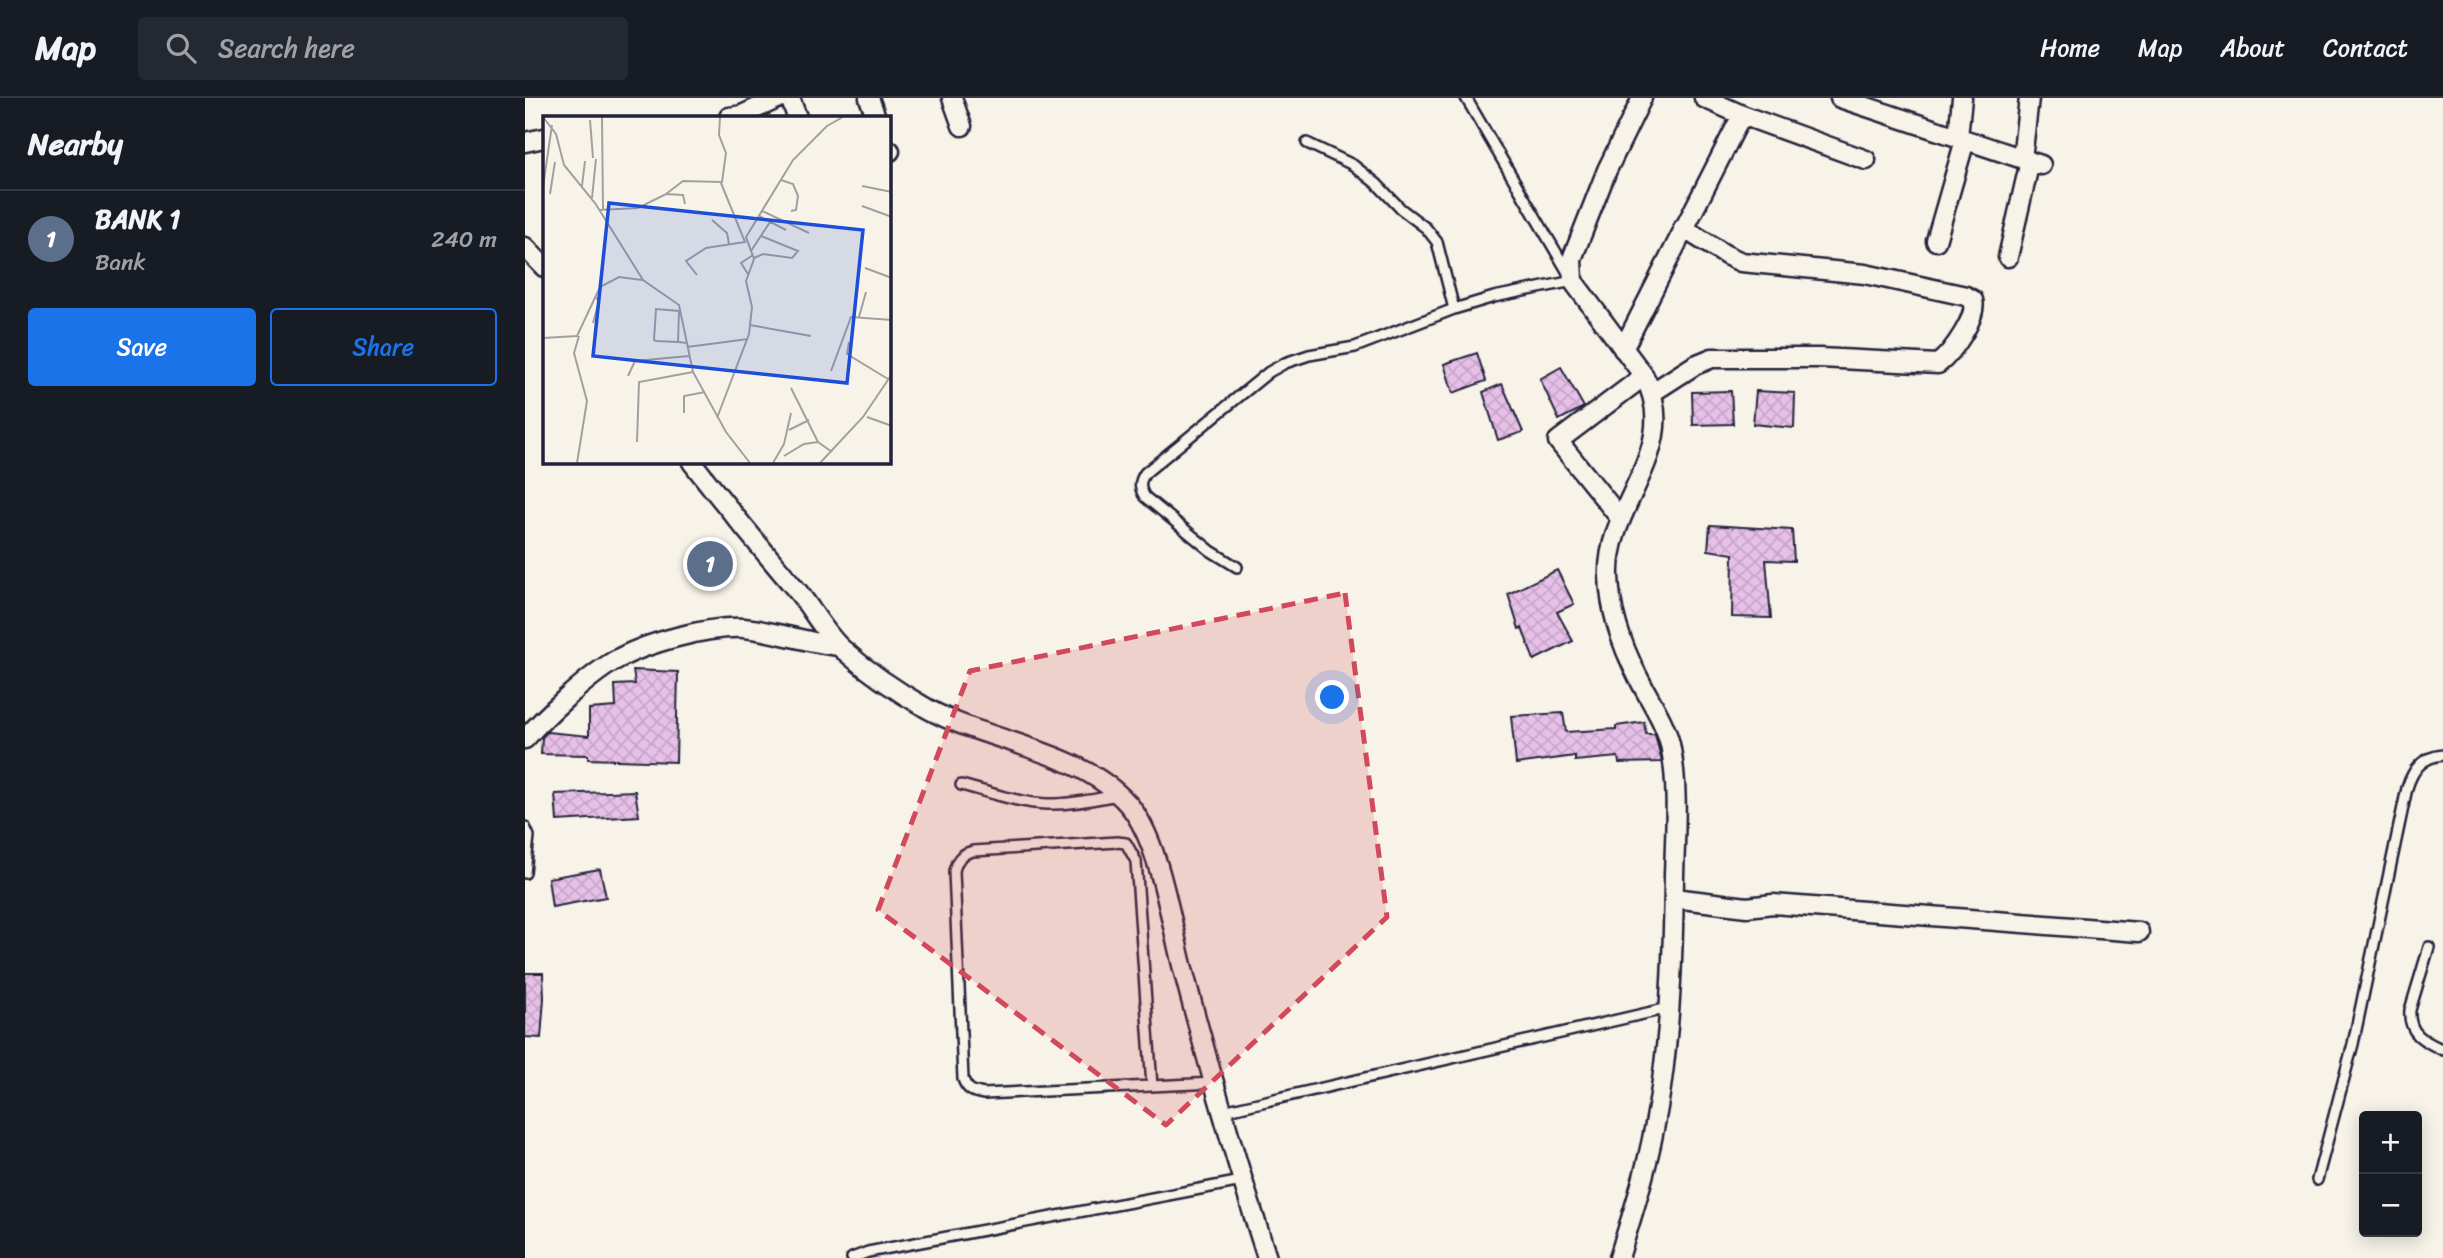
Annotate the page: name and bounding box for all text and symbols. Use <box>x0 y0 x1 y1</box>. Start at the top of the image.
search box <box>138 17 628 80</box>
text: Map <box>35 19 96 77</box>
text: Search here <box>218 25 355 71</box>
text: Home <box>2040 27 2100 69</box>
text: Map <box>2138 27 2182 69</box>
text: About <box>2220 27 2285 69</box>
text: Contact <box>2323 27 2408 69</box>
icon: search <box>162 29 200 67</box>
inset map <box>543 116 891 464</box>
text: Nearby <box>28 117 123 171</box>
text: BANK 1 <box>95 196 180 242</box>
text: 1 <box>46 219 56 260</box>
text: 240 m <box>431 219 497 260</box>
text: Bank <box>95 242 146 283</box>
button: Save <box>28 308 256 386</box>
button: Share <box>270 308 497 386</box>
pin: 1 <box>687 538 733 590</box>
your location <box>1315 680 1349 714</box>
map controls <box>2359 1111 2422 1237</box>
button: + <box>2359 1111 2422 1174</box>
button: − <box>2359 1174 2422 1237</box>

